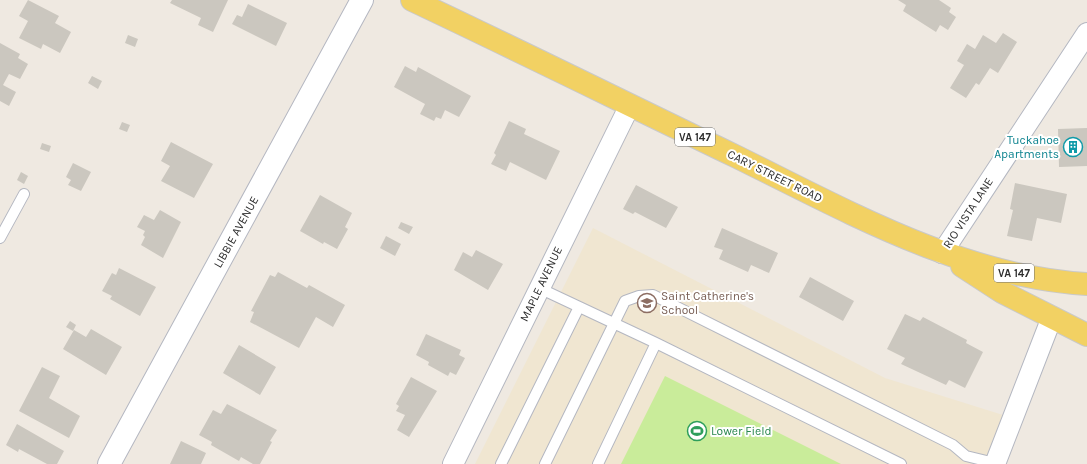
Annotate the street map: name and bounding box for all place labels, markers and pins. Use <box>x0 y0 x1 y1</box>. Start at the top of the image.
place label: Tuckahoe Apartments <box>994 133 1059 161</box>
building icon: Tuckahoe Apartments <box>1062 136 1084 158</box>
place label: Saint Catherine's School <box>661 289 754 317</box>
school or university icon: Saint Catherine's School <box>636 292 658 314</box>
sports icon: Lower Field <box>686 420 708 442</box>
place label: Lower Field <box>711 424 772 438</box>

